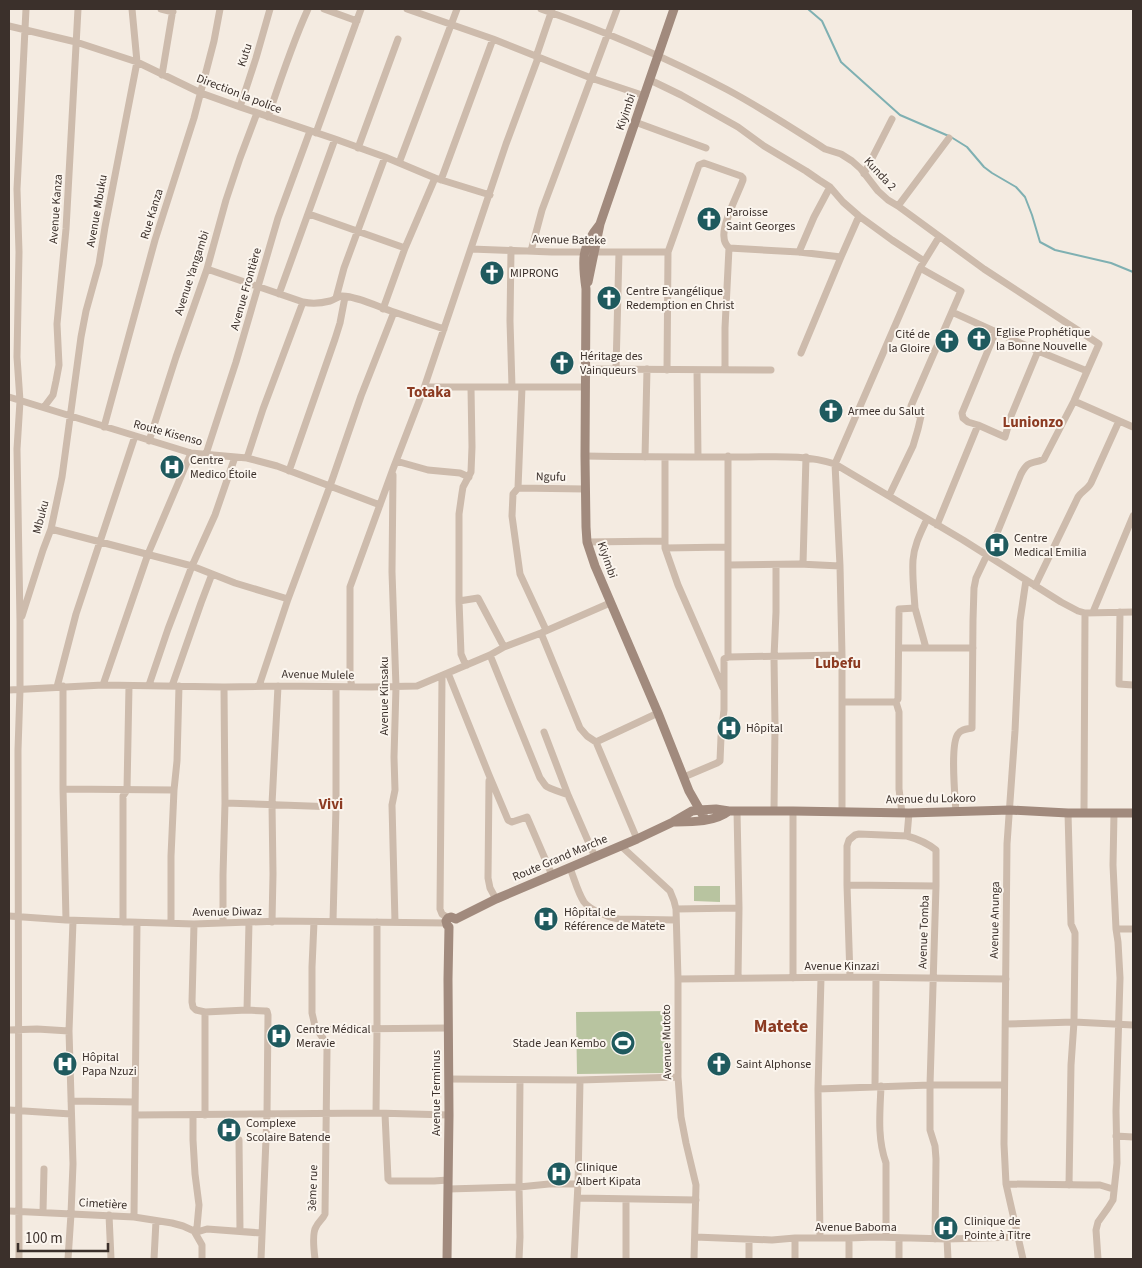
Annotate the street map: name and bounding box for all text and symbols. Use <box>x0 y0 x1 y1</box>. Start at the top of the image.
street label: Kutu <box>233 41 257 69</box>
street label: Direction la police <box>194 70 284 118</box>
street label: Kiyimbi <box>612 91 640 133</box>
street label: Kunda 2 <box>860 153 900 195</box>
street label: Avenue Mbuku <box>82 173 112 249</box>
street label: Avenue Kanza <box>45 174 67 244</box>
street label: Rue Kanza <box>136 187 168 241</box>
place label: Paroisse Saint Georges <box>726 204 795 235</box>
church icon: Paroisse Saint Georges <box>696 206 722 232</box>
street label: Avenue Yangambi <box>170 228 214 318</box>
street label: Avenue Bateke <box>532 231 606 249</box>
street label: Avenue Frontière <box>226 246 266 332</box>
church icon: MIPRONG <box>479 260 505 286</box>
place label: MIPRONG <box>510 265 559 282</box>
place label: Centre Evangélique Redemption en Christ <box>626 283 734 314</box>
church icon: Centre Evangélique Redemption en Christ <box>596 285 622 311</box>
place label: Eglise Prophétique la Bonne Nouvelle <box>996 324 1090 355</box>
place label: Cité de la Gloire <box>889 326 930 357</box>
church icon: Eglise Prophétique la Bonne Nouvelle <box>966 326 992 352</box>
church icon: Cité de la Gloire <box>934 328 960 354</box>
place label: Héritage des Vainqueurs <box>580 348 643 379</box>
church icon: Héritage des Vainqueurs <box>549 350 575 376</box>
district label: Totaka <box>407 382 451 403</box>
church icon: Armee du Salut <box>818 398 844 424</box>
place label: Armee du Salut <box>848 403 925 420</box>
district label: Lunionzo <box>1003 412 1063 433</box>
street label: Route Kisenso <box>132 416 204 450</box>
place label: Centre Medico Étoile <box>190 452 257 483</box>
hospital icon: Centre Medico Étoile <box>159 454 185 480</box>
street label: Ngufu <box>536 468 566 486</box>
street label: Mbuku <box>28 498 54 536</box>
place label: Centre Medical Emilia <box>1014 530 1086 561</box>
hospital icon: Centre Medical Emilia <box>984 532 1010 558</box>
street label: Kiyimbi <box>593 539 621 581</box>
district label: Lubefu <box>815 653 861 674</box>
street label: Avenue Kinsaku <box>376 656 393 736</box>
street label: Avenue Mulele <box>282 666 355 684</box>
hospital icon: Hôpital <box>716 715 742 741</box>
place label: Hôpital <box>746 720 783 737</box>
street label: Avenue du Lokoro <box>886 790 976 808</box>
district label: Vivi <box>318 794 343 815</box>
street label: Route Grand Marche <box>510 830 610 886</box>
street label: Avenue Anunga <box>986 881 1004 959</box>
street label: Avenue Tomba <box>914 895 934 969</box>
street label: Avenue Diwaz <box>192 903 262 921</box>
place label: Hôpital de Référence de Matete <box>564 904 665 935</box>
hospital icon: Hôpital de Référence de Matete <box>533 906 559 932</box>
street label: Avenue Kinzazi <box>805 958 879 975</box>
street label: Avenue Mutoto <box>658 1004 676 1080</box>
district label: Matete <box>754 1014 808 1039</box>
place label: Centre Médical Meravie <box>296 1021 371 1052</box>
hospital icon: Centre Médical Meravie <box>266 1023 292 1049</box>
sports icon: Stade Jean Kembo <box>610 1030 636 1056</box>
place label: Stade Jean Kembo <box>513 1035 606 1052</box>
place label: Hôpital Papa Nzuzi <box>82 1049 137 1080</box>
street label: Avenue Terminus <box>428 1050 445 1136</box>
hospital icon: Hôpital Papa Nzuzi <box>52 1051 78 1077</box>
church icon: Saint Alphonse <box>706 1051 732 1077</box>
place label: Saint Alphonse <box>736 1056 811 1073</box>
place label: Complexe Scolaire Batende <box>246 1115 331 1146</box>
hospital icon: Complexe Scolaire Batende <box>216 1117 242 1143</box>
place label: Clinique Albert Kipata <box>576 1159 641 1190</box>
hospital icon: Clinique Albert Kipata <box>546 1161 572 1187</box>
street label: 3ème rue <box>304 1164 322 1212</box>
street label: Cimetière <box>78 1194 128 1214</box>
place label: Clinique de Pointe à Titre <box>964 1213 1031 1244</box>
hospital icon: Clinique de Pointe à Titre <box>933 1215 959 1241</box>
street label: Avenue Baboma <box>815 1219 897 1236</box>
scale bar <box>18 1220 108 1252</box>
text: 100 m <box>25 1228 63 1249</box>

